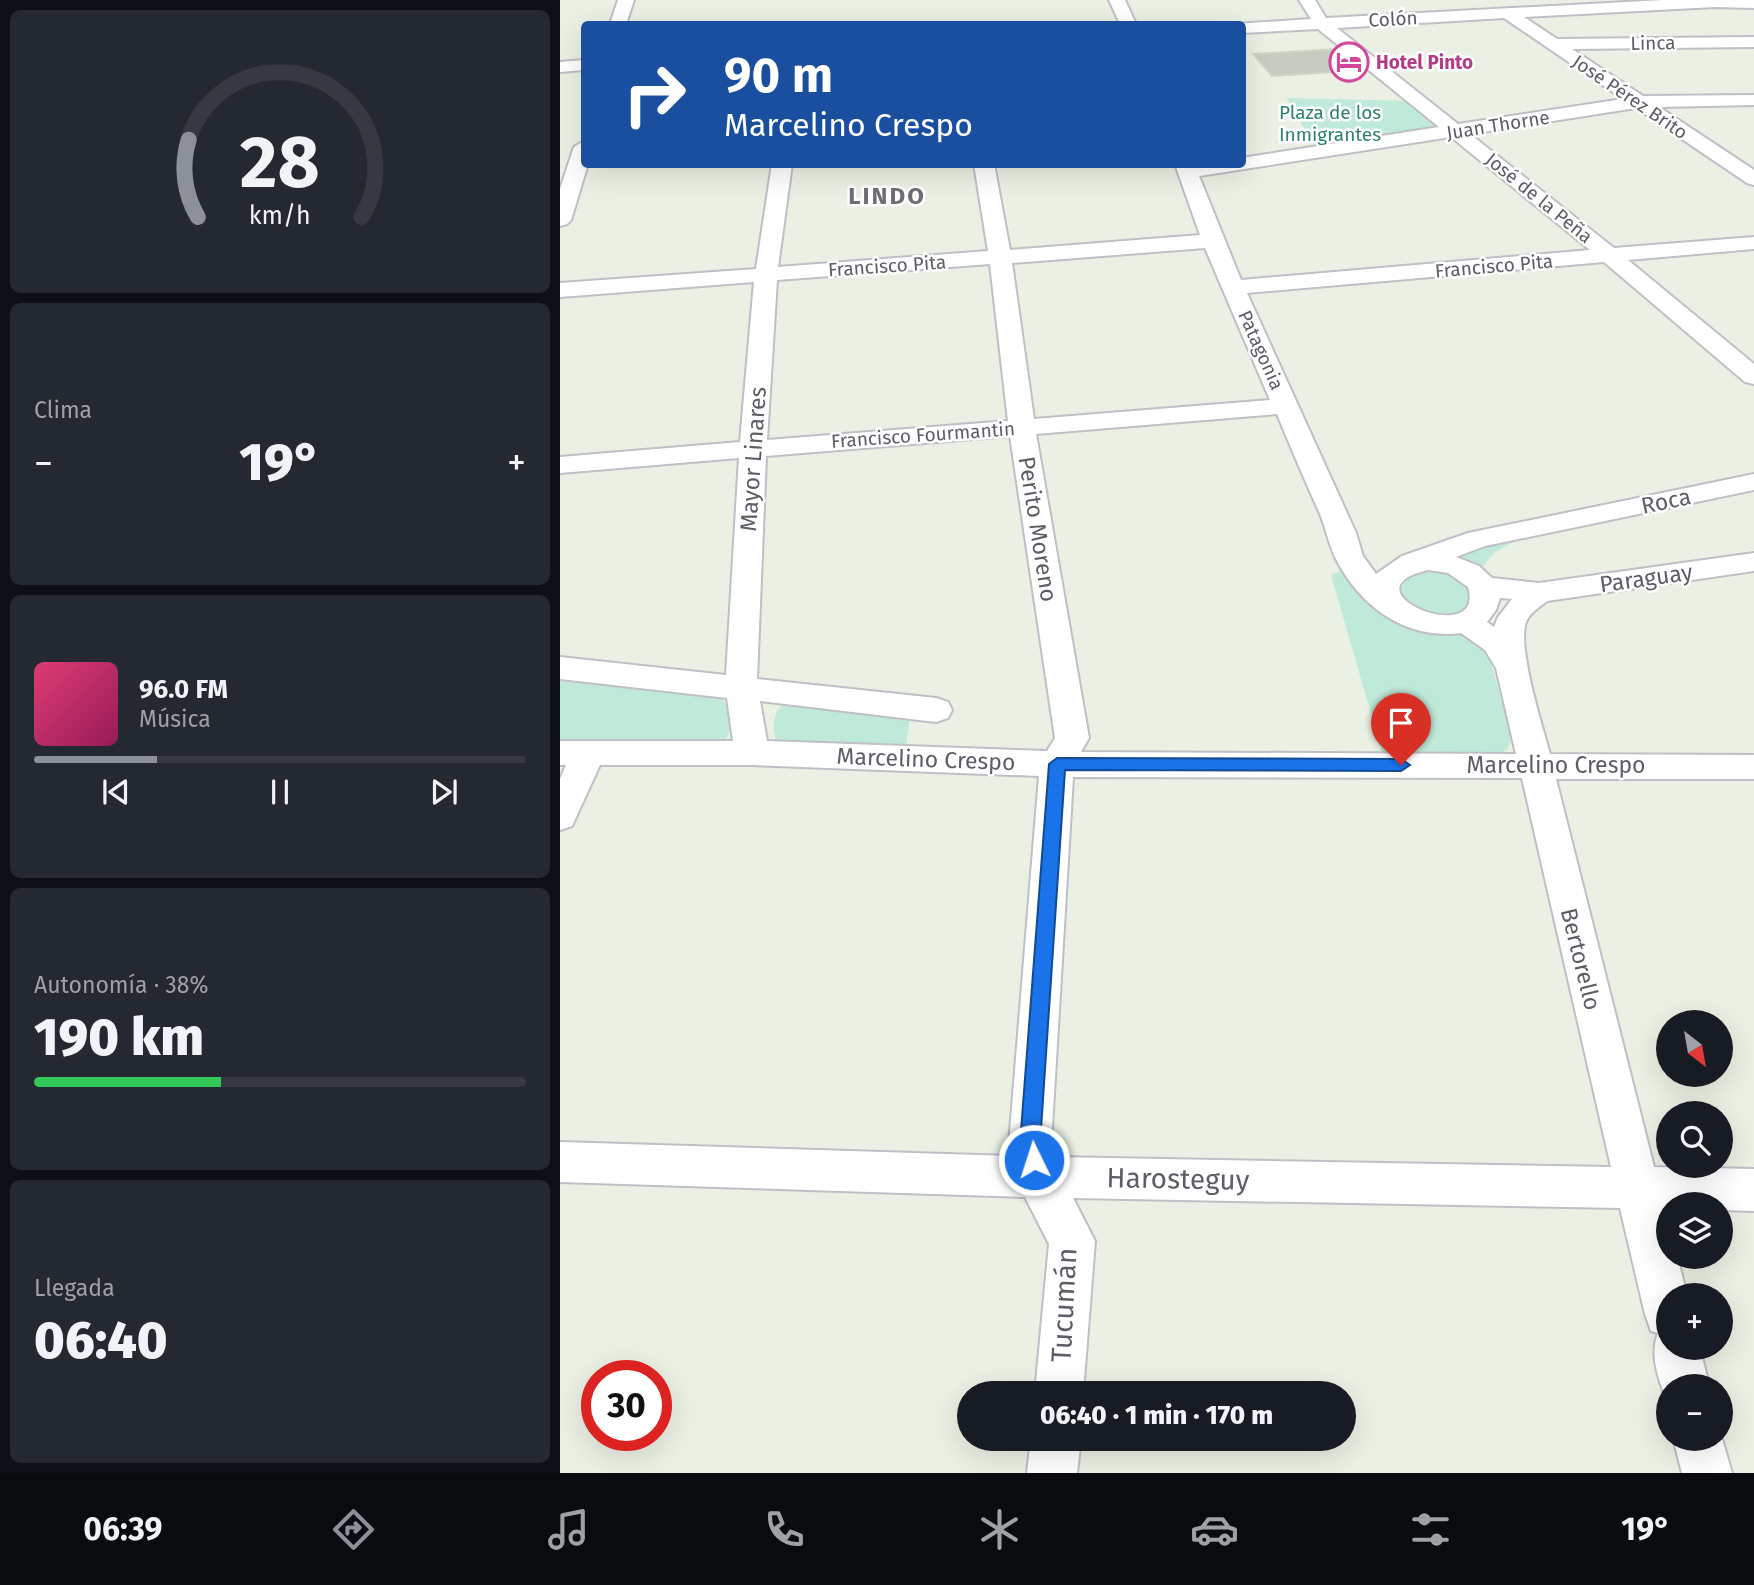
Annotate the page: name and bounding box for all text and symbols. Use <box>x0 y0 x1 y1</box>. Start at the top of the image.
street label: Colón <box>1368 6 1418 32</box>
street label: Linca <box>1630 31 1676 55</box>
hotel icon: Hotel Pinto <box>1328 41 1370 83</box>
text: 90 m <box>724 46 833 105</box>
icon: right <box>609 49 700 140</box>
street label: José Pérez Brito <box>1568 50 1692 144</box>
place label: Hotel Pinto <box>1376 51 1473 74</box>
park label: Plaza de los Inmigrantes <box>1279 101 1381 146</box>
street label: Juan Thorne <box>1445 105 1551 145</box>
text: Marcelino Crespo <box>724 106 973 144</box>
text: 28 <box>240 120 320 207</box>
street label: José de la Peña <box>1481 148 1597 248</box>
district label: LINDO <box>848 182 926 210</box>
text: km/h <box>249 201 311 231</box>
street label: Francisco Pita <box>1434 249 1554 283</box>
street label: Francisco Pita <box>827 250 947 282</box>
street label: Patagonia <box>1233 307 1289 393</box>
street label: Mayor Linares <box>734 386 772 532</box>
text: Clima <box>34 396 92 424</box>
street label: Francisco Fourmantin <box>830 417 1016 453</box>
text: 19° <box>239 431 321 494</box>
text: − <box>34 440 53 486</box>
text: + <box>507 440 526 486</box>
street label: Perito Moreno <box>1013 454 1063 604</box>
street label: Roca <box>1638 482 1694 520</box>
street label: Paraguay <box>1598 558 1695 598</box>
text: 96.0 FM <box>139 674 228 705</box>
pin <box>1371 693 1431 765</box>
icon: arrive <box>1382 704 1420 742</box>
text: Música <box>139 705 211 733</box>
street label: Marcelino Crespo <box>836 742 1016 776</box>
street label: Marcelino Crespo <box>1467 751 1646 779</box>
icon: previous <box>97 773 135 811</box>
icon: pause <box>261 773 299 811</box>
icon: next <box>425 773 463 811</box>
street label: Bertorello <box>1555 905 1607 1013</box>
text: Autonomía · 38% <box>34 971 208 999</box>
text: 190 km <box>34 1006 204 1069</box>
north arrow <box>1656 1010 1732 1087</box>
map controls <box>1656 1010 1733 1451</box>
button: search <box>1656 1101 1733 1178</box>
position arrow <box>997 1123 1071 1197</box>
street label: Harosteguy <box>1106 1161 1250 1197</box>
button: layers <box>1656 1192 1733 1269</box>
street label: Tucumán <box>1045 1247 1083 1363</box>
text: Llegada <box>34 1274 115 1302</box>
button: + <box>1656 1283 1733 1360</box>
text: 06:40 <box>34 1309 168 1372</box>
speed limit sign: 30 <box>581 1360 672 1451</box>
button: − <box>1656 1374 1733 1451</box>
text: 06:40 · 1 min · 170 m <box>1040 1400 1273 1431</box>
icon: directions <box>329 1505 378 1554</box>
icon: music <box>544 1505 593 1554</box>
icon: phone <box>760 1505 809 1554</box>
icon: climate <box>975 1505 1024 1554</box>
icon: car <box>1190 1505 1239 1554</box>
icon: filters <box>1406 1505 1455 1554</box>
text: 06:39 <box>83 1510 162 1548</box>
text: 19° <box>1621 1510 1671 1548</box>

